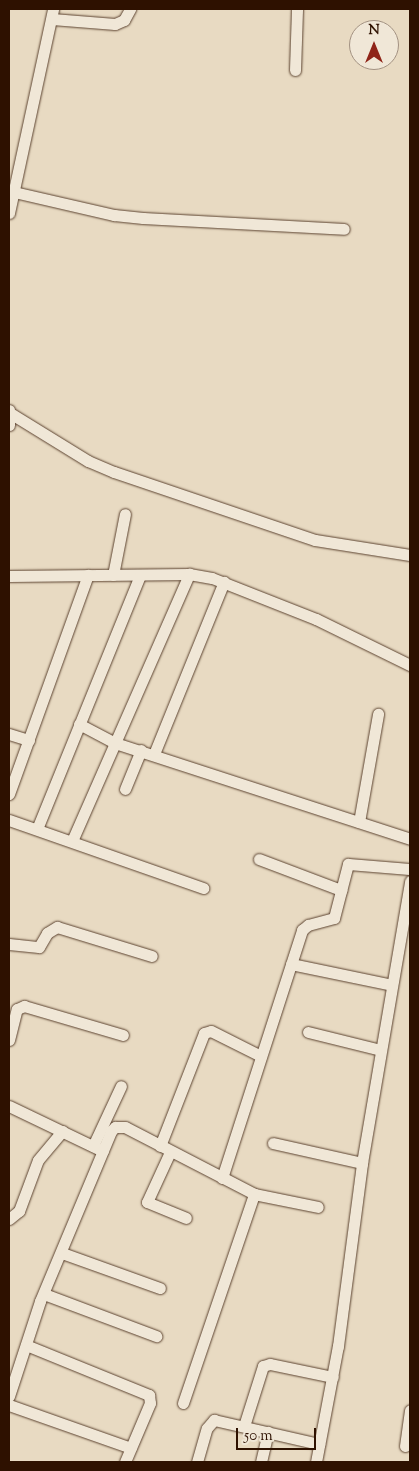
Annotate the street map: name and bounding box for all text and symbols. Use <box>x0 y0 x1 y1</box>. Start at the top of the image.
north arrow <box>349 20 399 70</box>
text: N <box>368 21 380 41</box>
scale bar <box>239 1418 319 1450</box>
text: 50 m <box>244 1426 273 1447</box>

